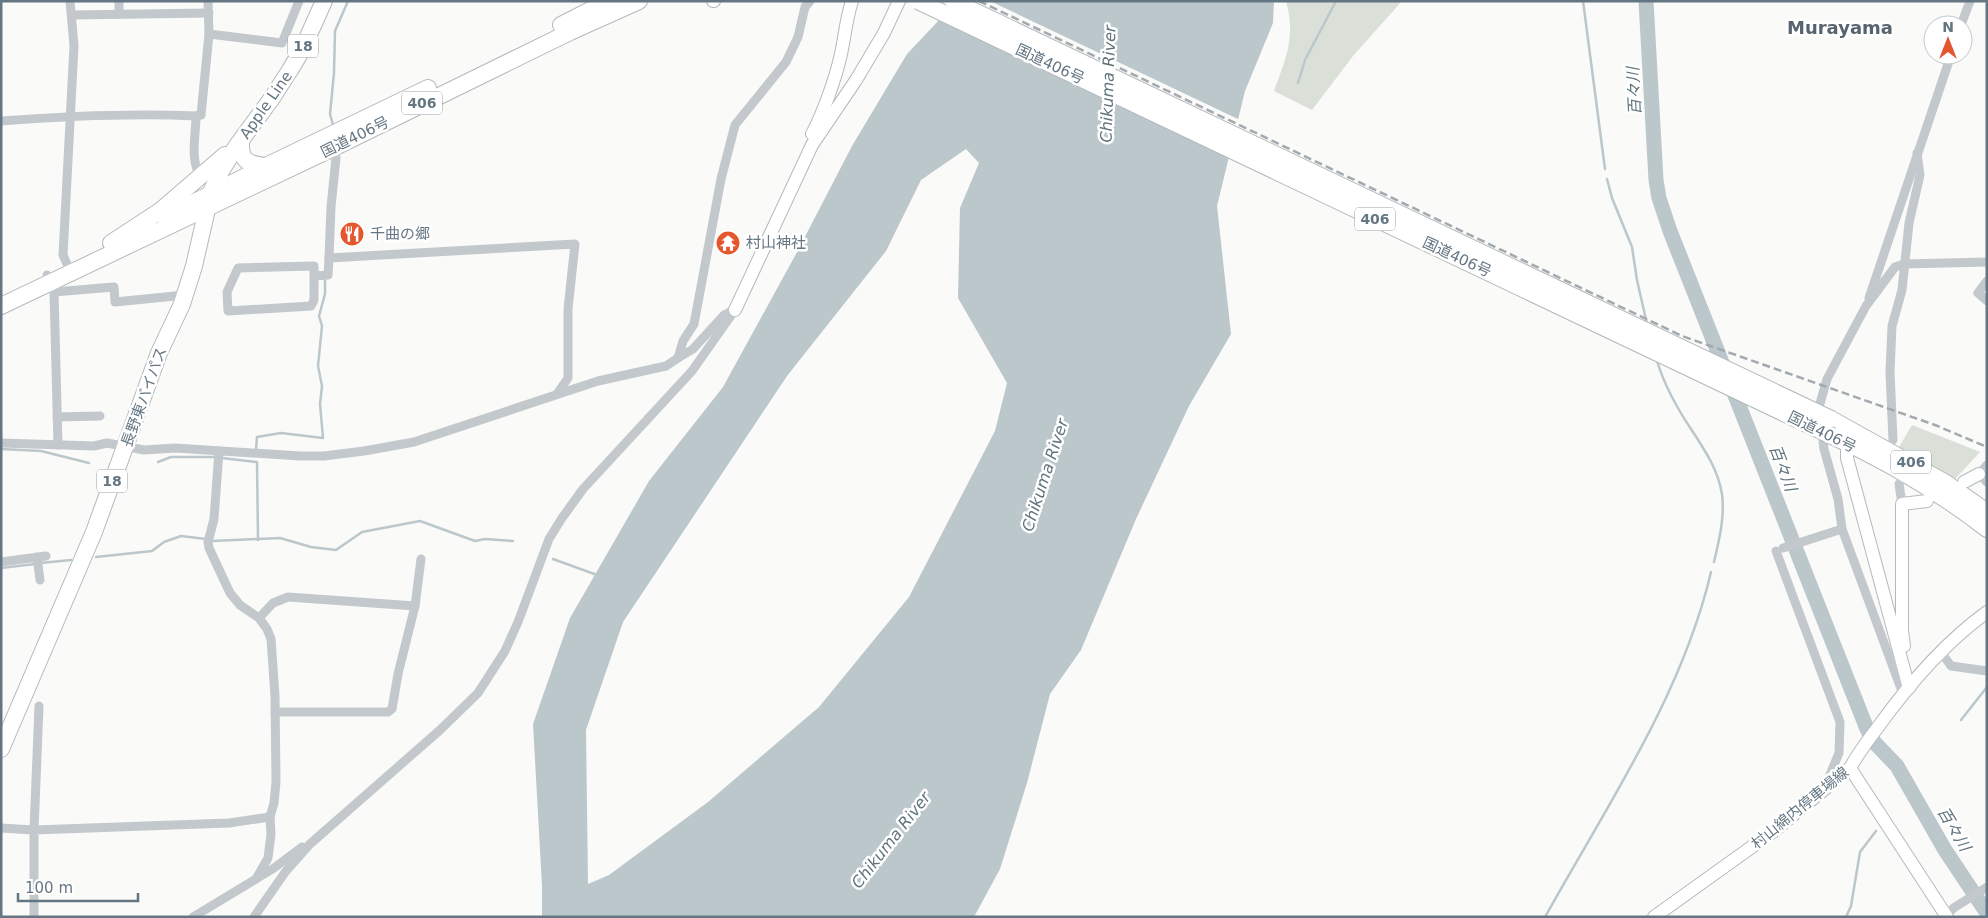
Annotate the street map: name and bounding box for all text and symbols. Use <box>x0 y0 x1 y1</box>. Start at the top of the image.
north arrow <box>1923 15 1973 65</box>
district label: Murayama <box>1787 17 1893 38</box>
text: N <box>1942 19 1954 35</box>
water label: Chikuma River <box>1096 24 1120 143</box>
road number: 18 <box>288 34 318 58</box>
street label: 国道406号 <box>1013 40 1087 88</box>
water label: 百々川 <box>1623 65 1645 115</box>
street label: Apple Line <box>236 68 296 142</box>
road number: 406 <box>402 92 442 115</box>
street label: 国道406号 <box>318 113 392 161</box>
road number: 406 <box>1355 208 1395 230</box>
restaurant icon: 千曲の郷 <box>339 221 365 247</box>
place label: 千曲の郷 <box>370 225 430 243</box>
temple icon: 村山神社 <box>715 230 741 256</box>
street label: 国道406号 <box>1420 233 1494 281</box>
place label: 村山神社 <box>746 234 806 252</box>
street label: 長野東バイパス <box>118 345 170 449</box>
street label: 国道406号 <box>1785 408 1859 456</box>
water label: Chikuma River <box>1018 415 1073 534</box>
water label: 百々川 <box>1766 442 1801 496</box>
road number: 406 <box>1891 451 1931 474</box>
road number: 18 <box>97 470 127 492</box>
street label: 村山綿内停車場線 <box>1748 763 1852 853</box>
water label: Chikuma River <box>847 787 935 892</box>
water label: 百々川 <box>1933 804 1976 856</box>
scale bar <box>18 870 138 902</box>
text: 100 m <box>25 879 73 897</box>

